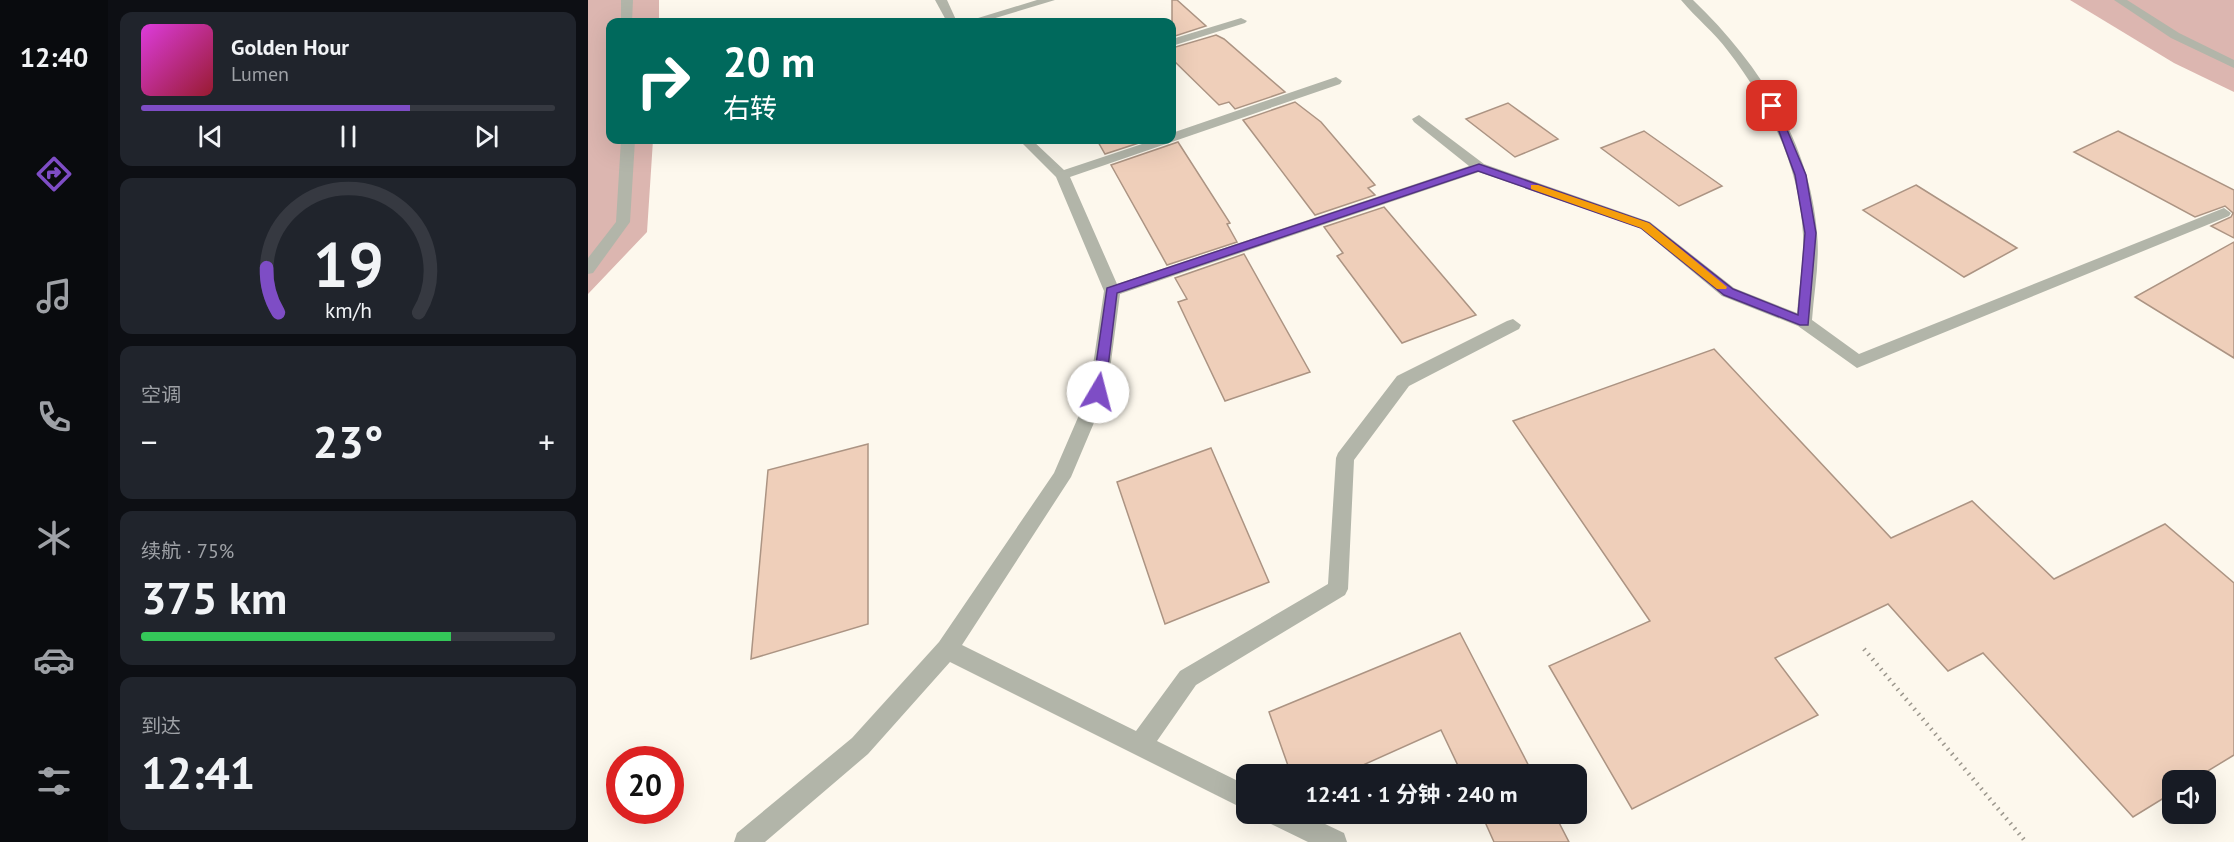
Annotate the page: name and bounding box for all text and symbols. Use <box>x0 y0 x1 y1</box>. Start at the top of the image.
text: Golden Hour <box>231 33 349 61</box>
text: 20 m <box>723 34 815 89</box>
text: 12:40 <box>20 40 88 74</box>
icon: right <box>624 42 702 120</box>
text: Lumen <box>231 61 289 87</box>
pin <box>1746 80 1797 131</box>
icon: arrive <box>1755 89 1788 122</box>
text: 右转 <box>723 91 777 125</box>
icon: previous <box>194 120 227 153</box>
icon: pause <box>332 120 365 153</box>
icon: next <box>470 120 503 153</box>
icon: directions <box>33 153 75 195</box>
text: 19 <box>313 223 383 304</box>
icon: music <box>33 275 75 317</box>
text: km/h <box>324 296 371 324</box>
position arrow <box>1066 360 1130 424</box>
text: 空调 <box>141 382 181 408</box>
icon: phone <box>33 396 75 438</box>
text: 23° <box>313 412 383 470</box>
text: − <box>141 420 158 463</box>
text: + <box>538 420 555 463</box>
icon: climate <box>33 517 75 559</box>
text: 续航 · 75% <box>141 538 234 564</box>
text: 375 km <box>141 568 287 626</box>
icon: car <box>33 639 75 681</box>
text: 到达 <box>141 713 181 739</box>
text: 12:41 <box>141 743 255 801</box>
speed limit sign: 20 <box>606 746 684 824</box>
icon: filters <box>33 760 75 802</box>
map controls <box>2162 770 2216 824</box>
button: sound <box>2162 770 2216 824</box>
text: 12:41 · 1 分钟 · 240 m <box>1306 780 1517 808</box>

